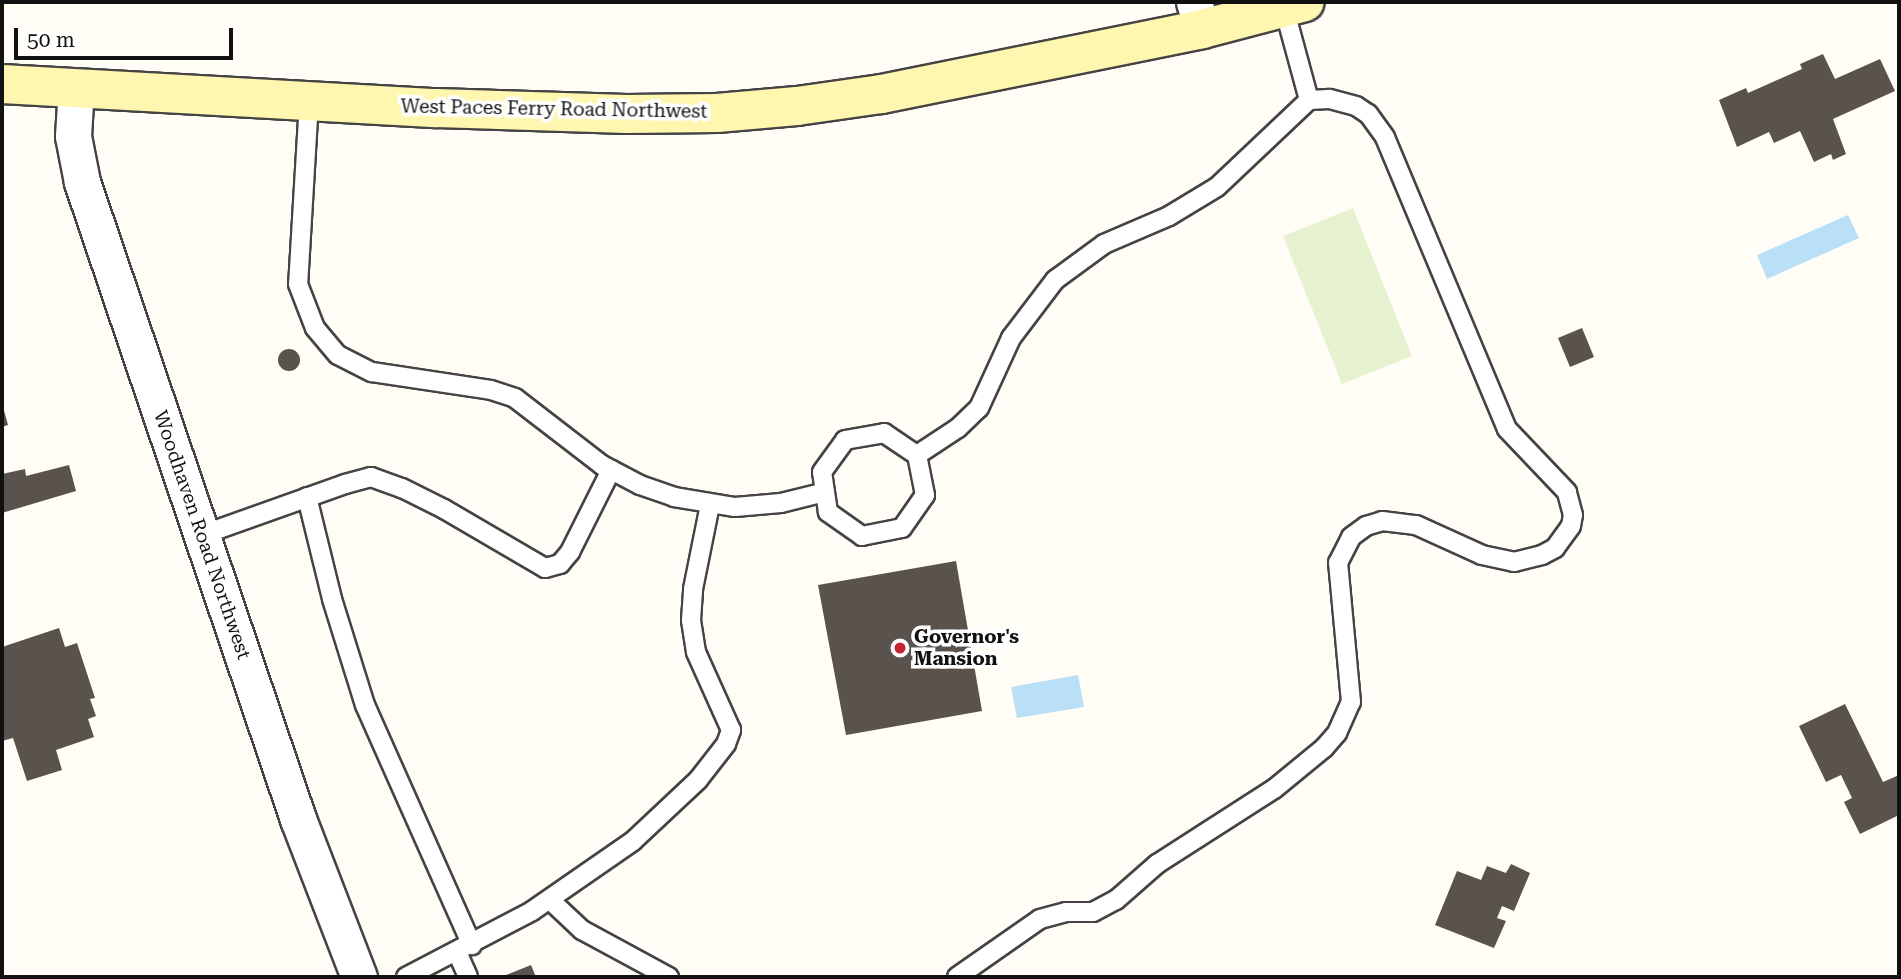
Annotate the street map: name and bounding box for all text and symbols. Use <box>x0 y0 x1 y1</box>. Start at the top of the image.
scale bar <box>18 14 236 58</box>
text: 50 m <box>27 28 75 52</box>
street label: West Paces Ferry Road Northwest <box>400 95 708 123</box>
street label: Woodhaven Road Northwest <box>149 408 255 662</box>
place label: Governor's Mansion <box>914 626 1019 670</box>
marker: Governor's Mansion <box>892 640 908 656</box>

